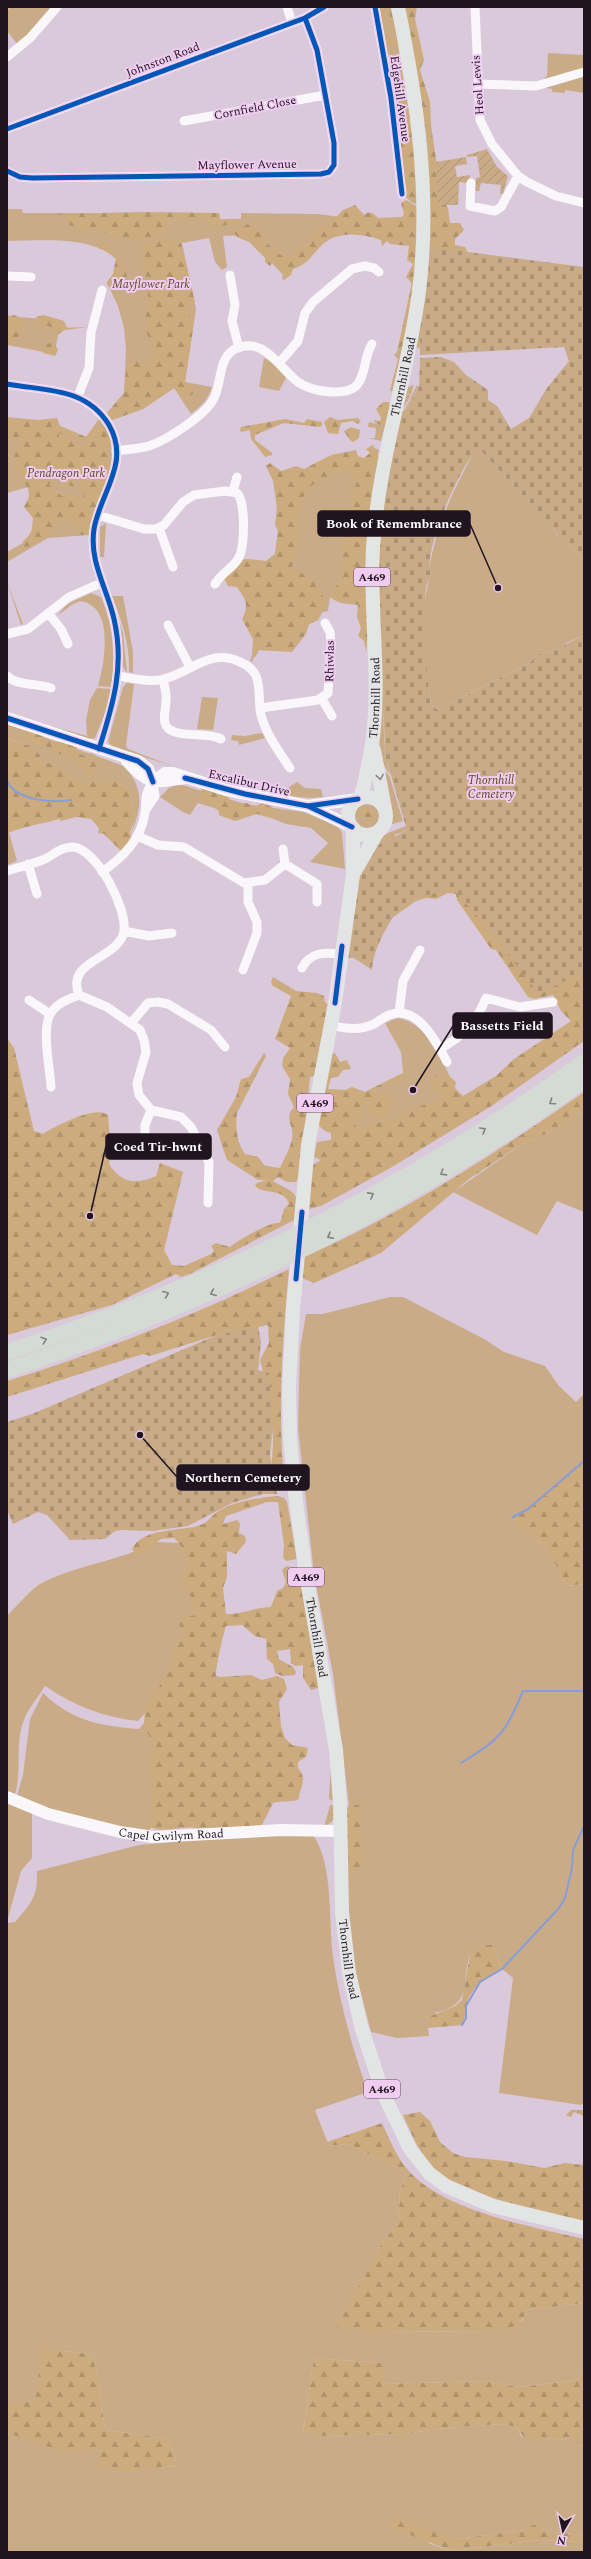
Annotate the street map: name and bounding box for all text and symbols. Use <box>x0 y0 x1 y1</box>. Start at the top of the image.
street label: Johnston Road <box>123 37 203 83</box>
street label: Heol Lewis <box>466 54 490 116</box>
street label: Edgehill Avenue <box>385 55 415 144</box>
street label: Cornfield Close <box>212 91 298 125</box>
street label: Mayflower Avenue <box>197 155 297 175</box>
park label: Mayflower Park <box>112 275 190 294</box>
street label: Thornhill Road <box>385 335 421 418</box>
park label: Pendragon Park <box>27 464 105 483</box>
callout: Book of Remembrance <box>318 511 470 536</box>
text: Book of Remembrance <box>326 514 462 534</box>
road number: A469 <box>354 568 390 586</box>
street label: Rhiwlas <box>320 640 340 682</box>
street label: Thornhill Road <box>363 657 385 739</box>
street label: Excalibur Drive <box>206 764 292 802</box>
park label: Thornhill Cemetery <box>468 771 515 804</box>
one-way arrow <box>375 774 384 780</box>
callout: Bassetts Field <box>453 1013 552 1038</box>
text: Bassetts Field <box>460 1016 544 1036</box>
road number: A469 <box>297 1094 333 1112</box>
one-way arrow <box>550 1097 557 1104</box>
one-way arrow <box>479 1127 487 1134</box>
callout: Coed Tir-hwnt <box>106 1134 211 1159</box>
text: Coed Tir-hwnt <box>114 1137 202 1157</box>
one-way arrow <box>440 1168 447 1175</box>
one-way arrow <box>367 1192 374 1199</box>
one-way arrow <box>326 1231 334 1239</box>
one-way arrow <box>209 1288 216 1296</box>
one-way arrow <box>161 1291 169 1299</box>
one-way arrow <box>40 1336 47 1344</box>
callout: Northern Cemetery <box>177 1465 309 1490</box>
text: Northern Cemetery <box>185 1468 302 1488</box>
road number: A469 <box>288 1568 324 1586</box>
street label: Thornhill Road <box>301 1596 333 1679</box>
street label: Capel Gwilym Road <box>117 1822 225 1847</box>
street label: Thornhill Road <box>333 1918 364 2002</box>
road number: A469 <box>364 2080 400 2098</box>
north arrow <box>543 2511 583 2551</box>
text: N <box>556 2531 567 2549</box>

